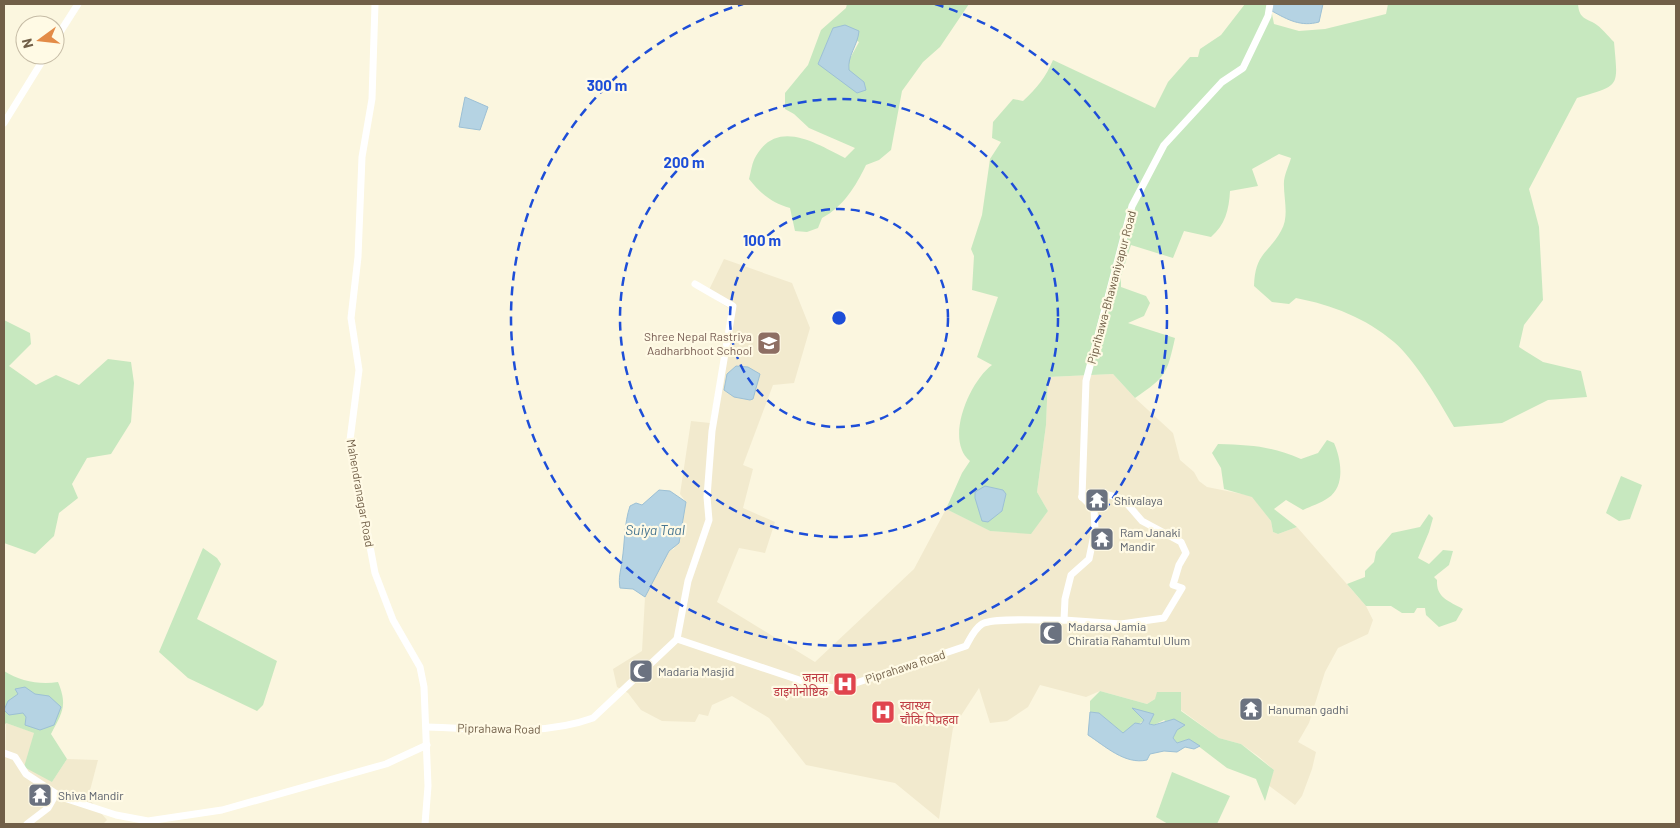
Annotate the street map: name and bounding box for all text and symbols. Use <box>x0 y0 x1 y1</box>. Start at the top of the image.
north arrow <box>15 15 65 65</box>
text: N <box>18 37 36 50</box>
text: 300 m <box>587 76 627 94</box>
text: 200 m <box>663 153 705 171</box>
street label: Piprihawa-Bhawaniyapur Road <box>1084 209 1138 365</box>
text: 100 m <box>743 231 781 249</box>
centre of rings <box>830 309 848 327</box>
place label: Shree Nepal Rastriya Aadharbhoot School <box>644 329 752 357</box>
school or university icon: Shree Nepal Rastriya Aadharbhoot School <box>756 330 782 356</box>
street label: Mahendranagar Road <box>345 438 377 548</box>
temple icon: Shivalaya <box>1084 487 1110 513</box>
place label: Shivalaya <box>1114 493 1163 507</box>
water label: Suiya Taal <box>625 521 685 538</box>
place label: Ram Janaki Mandir <box>1120 525 1181 553</box>
temple icon: Ram Janaki Mandir <box>1089 526 1115 552</box>
place label: Madarsa Jamia Chiratia Rahamtul Ulum <box>1068 619 1190 647</box>
mosque icon: Madarsa Jamia Chiratia Rahamtul Ulum <box>1038 620 1064 646</box>
street label: Piprahawa Road <box>863 646 947 686</box>
mosque icon: Madaria Masjid <box>628 658 654 684</box>
place label: Madaria Masjid <box>658 664 734 678</box>
place label: जनता डाइगोनोष्टिक <box>773 670 829 699</box>
hospital icon: जनता डाइगोनोष्टिक <box>832 671 858 697</box>
temple icon: Hanuman gadhi <box>1238 696 1264 722</box>
place label: स्वास्थ्य चाैकि पिप्रहवा <box>900 698 959 726</box>
hospital icon: स्वास्थ्य चाैकि पिप्रहवा <box>870 699 896 725</box>
place label: Hanuman gadhi <box>1268 702 1348 716</box>
street label: Piprahawa Road <box>457 720 541 736</box>
temple icon: Shiva Mandir <box>27 782 53 808</box>
place label: Shiva Mandir <box>58 788 124 802</box>

